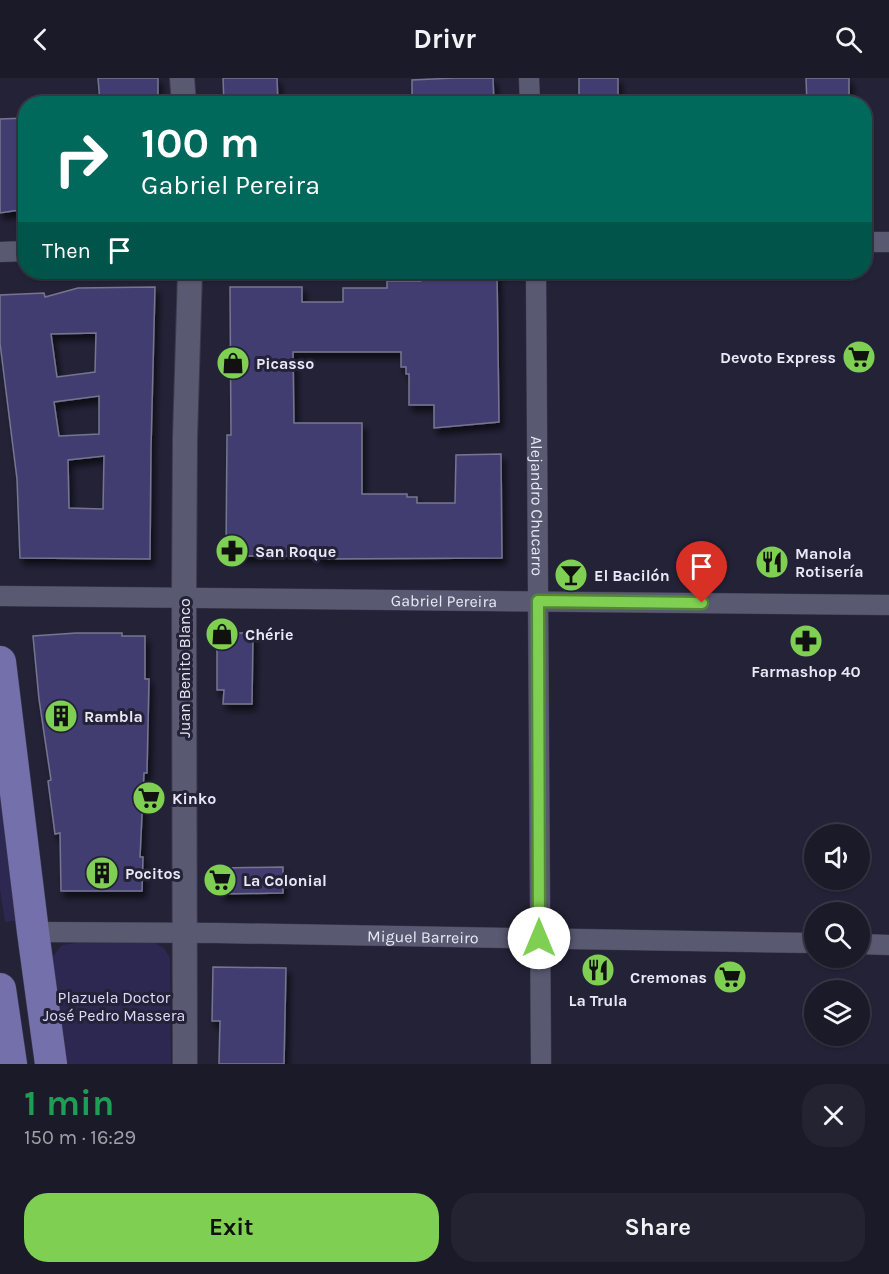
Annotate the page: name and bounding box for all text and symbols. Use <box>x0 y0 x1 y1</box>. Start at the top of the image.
icon: back <box>24 23 57 56</box>
text: Drivr <box>413 23 476 55</box>
icon: search <box>832 23 865 56</box>
text: 100 m <box>141 118 260 168</box>
icon: right <box>42 120 120 198</box>
text: Gabriel Pereira <box>141 169 320 201</box>
icon: arrive <box>103 234 136 267</box>
text: Then <box>42 238 91 264</box>
supermarket icon: Devoto Express <box>841 339 877 375</box>
shop icon: Picasso <box>215 345 251 381</box>
place label: Devoto Express <box>720 348 836 367</box>
place label: Picasso <box>256 354 314 373</box>
street label: Alejandro Chucarro <box>527 436 547 576</box>
pharmacy icon: San Roque <box>214 533 250 569</box>
pin <box>676 541 727 603</box>
place label: San Roque <box>255 542 336 561</box>
restaurant icon: Manola Rotisería <box>754 544 790 580</box>
place label: Manola Rotisería <box>795 544 864 581</box>
icon: arrive <box>685 550 718 583</box>
bar icon: El Bacilón <box>553 557 589 593</box>
place label: El Bacilón <box>594 566 670 585</box>
street label: Gabriel Pereira <box>391 591 497 611</box>
street label: Juan Benito Blanco <box>175 598 194 738</box>
shop icon: Chérie <box>204 616 240 652</box>
pharmacy icon: Farmashop 40 <box>788 623 824 659</box>
place label: Chérie <box>245 625 294 644</box>
place label: Farmashop 40 <box>751 662 861 681</box>
building icon: Rambla <box>43 698 79 734</box>
place label: Rambla <box>84 707 143 726</box>
supermarket icon: Kinko <box>131 780 167 816</box>
place label: Kinko <box>172 789 216 808</box>
map controls <box>804 824 870 1046</box>
button: sound <box>804 824 870 890</box>
building icon: Pocitos <box>84 855 120 891</box>
supermarket icon: La Colonial <box>202 862 238 898</box>
place label: Pocitos <box>125 864 181 883</box>
place label: La Colonial <box>243 871 327 890</box>
button: search <box>804 902 870 968</box>
position arrow <box>507 906 571 970</box>
street label: Miguel Barreiro <box>367 927 479 947</box>
restaurant icon: La Trula <box>580 952 616 988</box>
supermarket icon: Cremonas <box>712 959 748 995</box>
place label: Cremonas <box>630 968 707 987</box>
button: layers <box>804 980 870 1046</box>
park label: Plazuela Doctor José Pedro Massera <box>43 988 185 1025</box>
place label: La Trula <box>568 991 628 1010</box>
text: 1 min <box>24 1082 114 1124</box>
button: close <box>802 1084 865 1147</box>
text: 150 m · 16:29 <box>24 1126 136 1149</box>
button: Exit <box>24 1193 439 1262</box>
button: Share <box>451 1193 865 1262</box>

